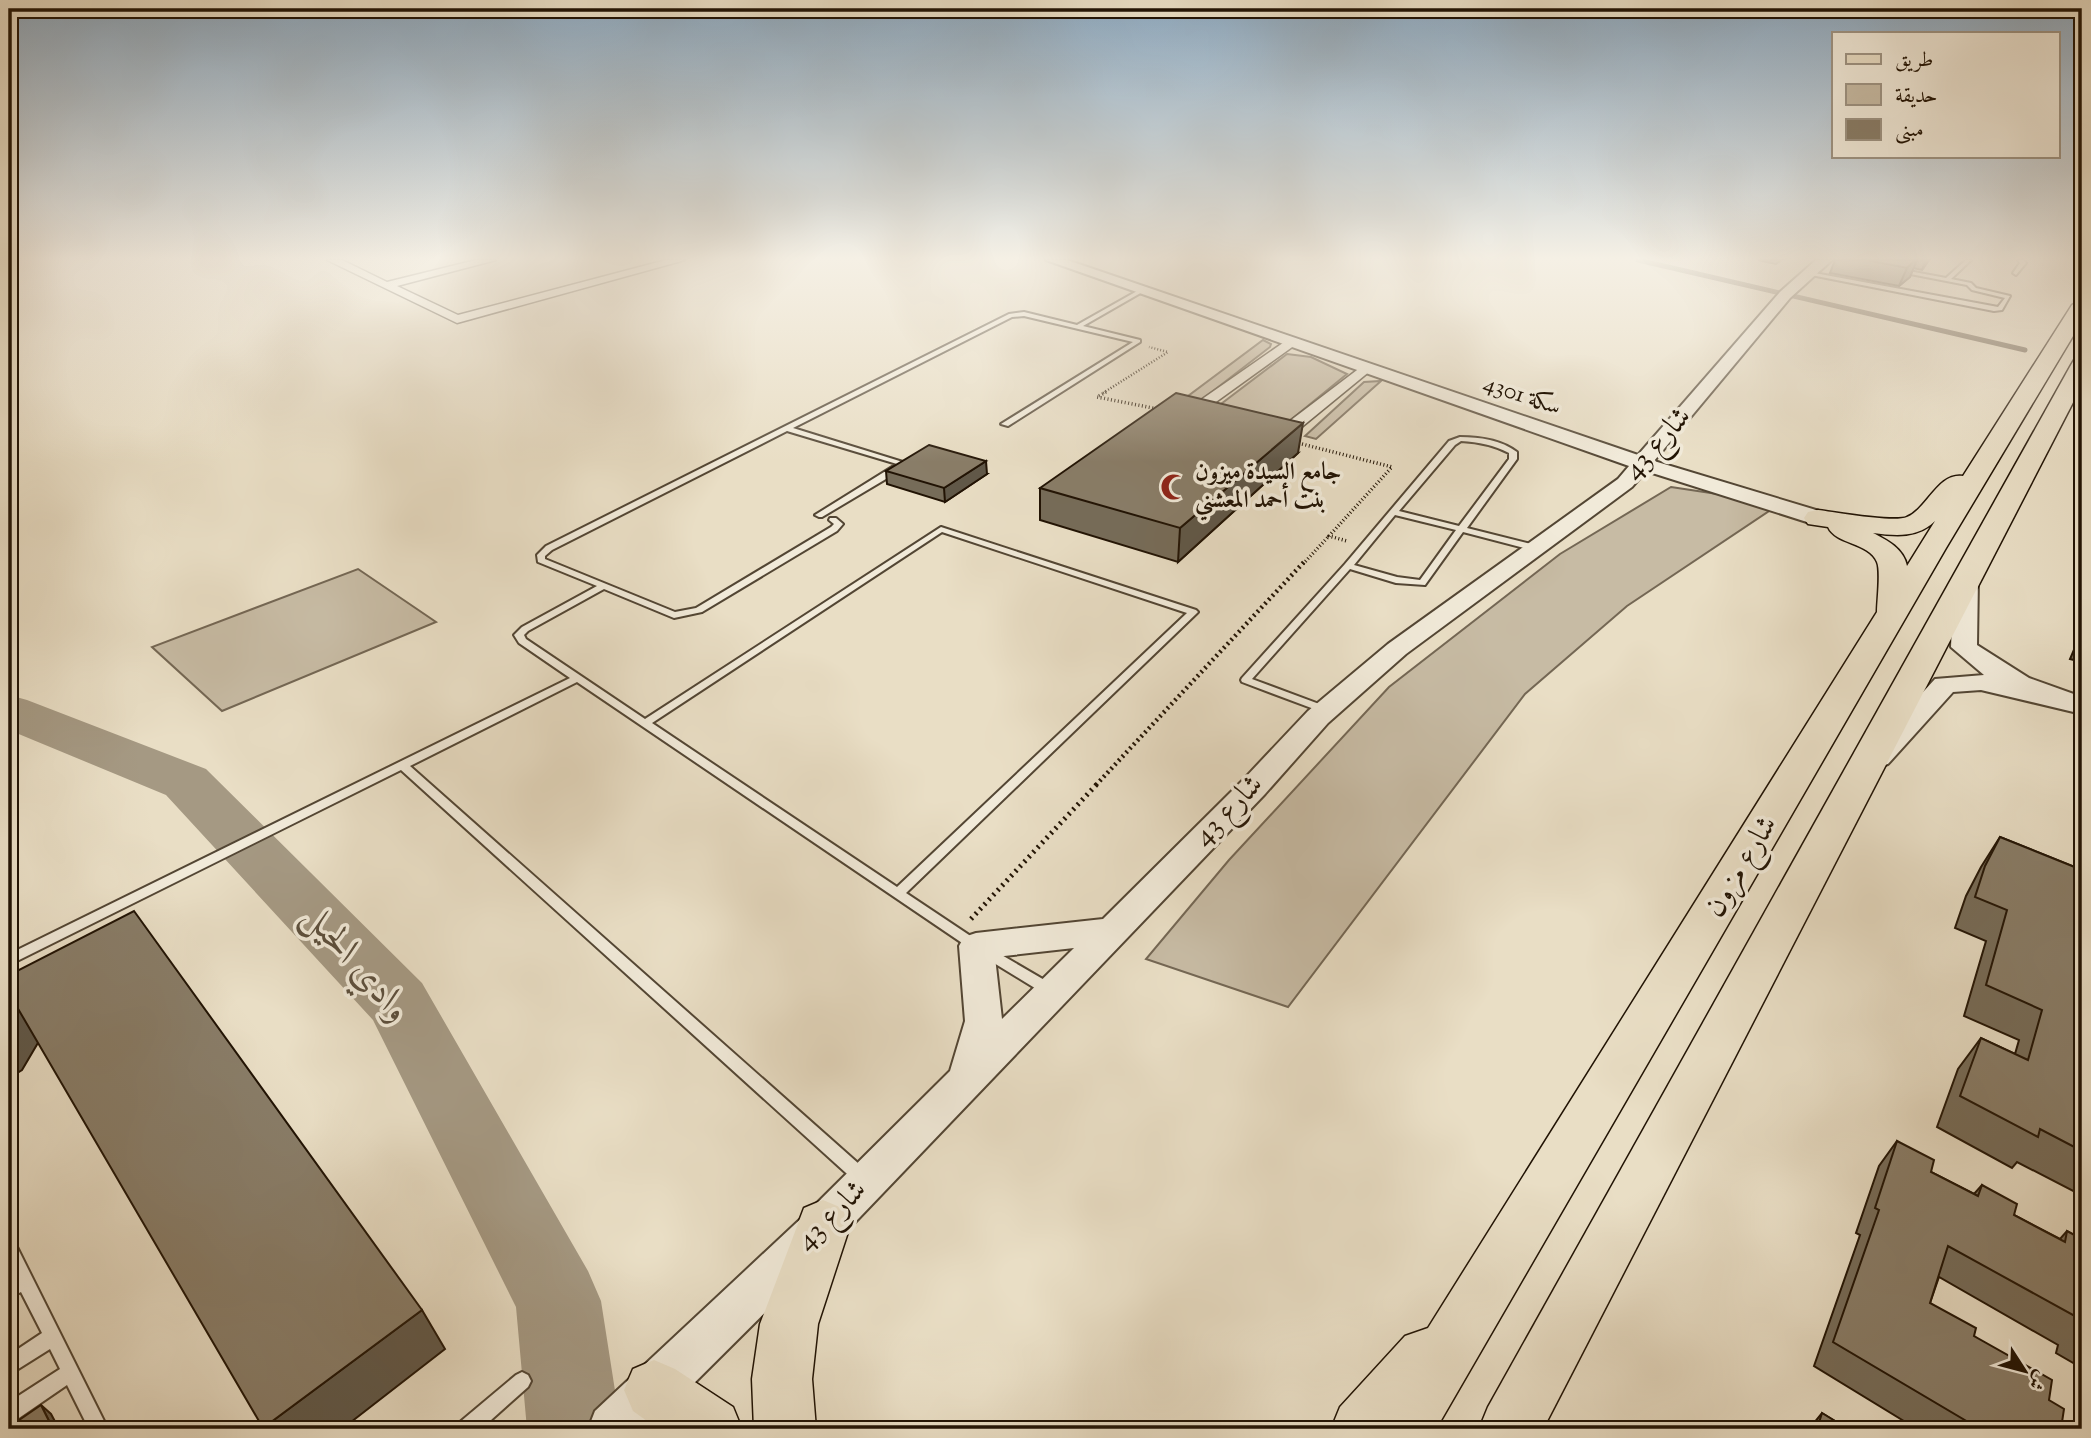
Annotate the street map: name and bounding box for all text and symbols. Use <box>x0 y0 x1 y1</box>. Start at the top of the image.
legend <box>1832 32 2060 158</box>
text: طريق <box>1895 46 1933 76</box>
text: حديقة <box>1895 82 1938 112</box>
text: مبنى <box>1895 116 1924 146</box>
street label: سكة 4301 <box>1479 367 1565 425</box>
street label: شارع 43 <box>1613 398 1703 491</box>
place label: جامع السيدة ميزون بنت أحمد المعشني <box>1195 456 1341 521</box>
mosque icon: جامع السيدة ميزون بنت أحمد المعشني <box>1159 472 1189 502</box>
street label: شارع 43 <box>1184 765 1275 857</box>
street label: شارع مزون <box>1695 808 1790 927</box>
water label: وادي الحيل <box>288 892 422 1036</box>
street label: شارع 43 <box>786 1170 878 1262</box>
north arrow <box>1990 1336 2060 1406</box>
text: ش <box>2020 1364 2053 1395</box>

